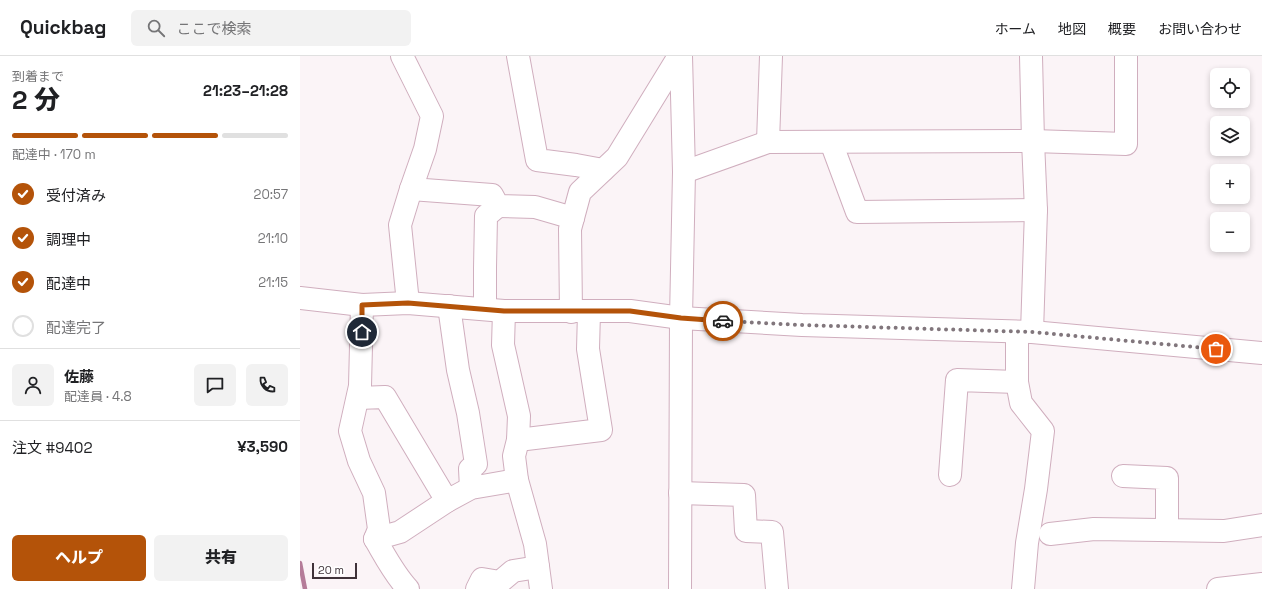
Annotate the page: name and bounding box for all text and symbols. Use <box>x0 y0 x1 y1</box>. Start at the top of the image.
search box <box>131 10 411 46</box>
text: Quickbag <box>20 15 107 40</box>
icon: search <box>145 17 167 39</box>
text: ここで検索 <box>177 19 252 38</box>
text: ホーム <box>994 20 1036 38</box>
text: 地図 <box>1058 20 1086 38</box>
text: 概要 <box>1108 20 1136 38</box>
text: お問い合わせ <box>1158 20 1242 38</box>
text: 到着まで <box>12 68 64 85</box>
map controls <box>1210 68 1250 252</box>
button: locate <box>1210 68 1250 108</box>
text: 21:23–21:28 <box>203 81 288 100</box>
text: 2 分 <box>12 83 60 117</box>
button: layers <box>1210 116 1250 156</box>
text: 配達中 · 170 m <box>12 146 96 163</box>
button: + <box>1210 164 1250 204</box>
icon: check <box>12 183 34 205</box>
text: 受付済み <box>46 186 106 205</box>
text: 20:57 <box>254 186 288 203</box>
button: − <box>1210 212 1250 252</box>
icon: check <box>12 227 34 249</box>
text: 調理中 <box>46 230 91 249</box>
text: 21:10 <box>258 230 288 247</box>
icon: check <box>12 271 34 293</box>
text: 配達中 <box>46 274 91 293</box>
text: 21:15 <box>258 274 288 291</box>
courier <box>703 301 743 341</box>
icon: car <box>712 310 734 332</box>
pin <box>345 315 379 349</box>
text: 配達完了 <box>46 318 106 337</box>
icon: home <box>351 321 373 343</box>
pin <box>1199 332 1233 366</box>
icon: bag <box>1205 338 1227 360</box>
button: person <box>12 364 54 406</box>
button: chat <box>194 364 236 406</box>
button: phone <box>246 364 288 406</box>
text: 佐藤 <box>64 367 94 386</box>
text: 配達員 · 4.8 <box>64 388 132 405</box>
text: ¥3,590 <box>237 437 288 456</box>
text: 注文 #9402 <box>12 438 93 457</box>
button: ヘルプ <box>12 535 146 581</box>
button: 共有 <box>154 535 288 581</box>
scale bar <box>312 561 357 580</box>
text: 20 m <box>318 563 344 577</box>

